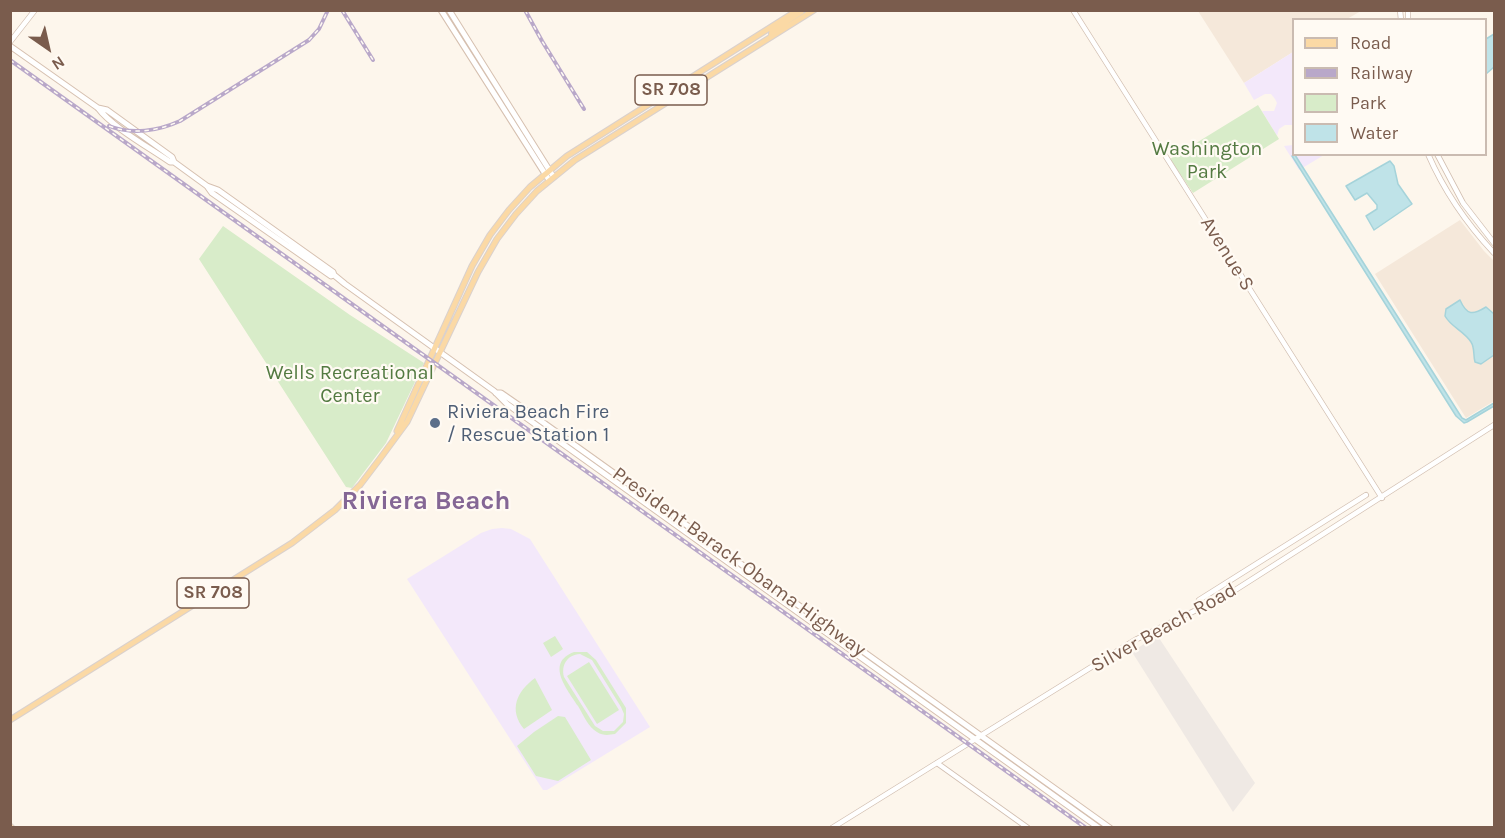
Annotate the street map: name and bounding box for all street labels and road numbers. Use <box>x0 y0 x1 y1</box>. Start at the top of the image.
road number: SR 708 <box>635 75 707 105</box>
street label: Avenue S <box>1195 213 1259 295</box>
street label: President Barack Obama Highway <box>608 462 870 662</box>
road number: SR 708 <box>177 578 249 608</box>
street label: Silver Beach Road <box>1087 578 1241 678</box>

